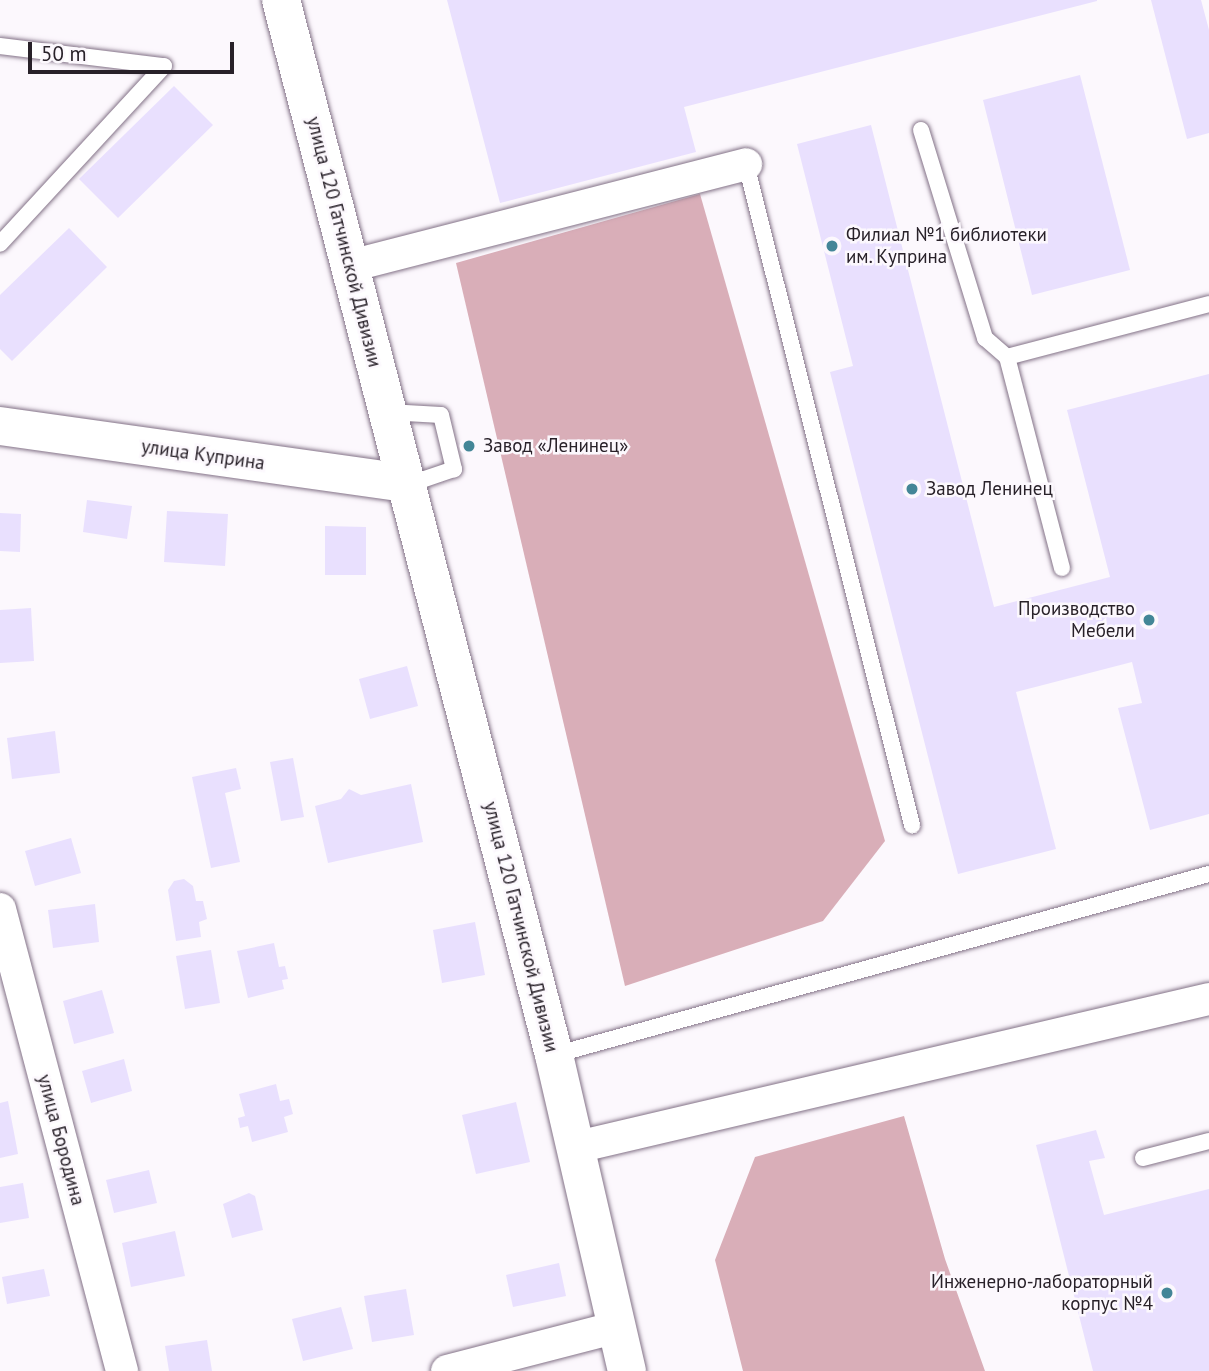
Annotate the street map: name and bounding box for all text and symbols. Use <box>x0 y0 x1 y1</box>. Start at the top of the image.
scale bar <box>32 28 238 72</box>
text: 50 m <box>41 40 87 67</box>
street label: улица 120 Гатчинской Дивизии <box>302 114 386 370</box>
place label: Филиал №1 библиотеки им. Куприна <box>846 224 1047 268</box>
marker: Филиал №1 библиотеки им. Куприна <box>824 238 840 254</box>
street label: улица Куприна <box>140 435 266 475</box>
place label: Завод «Ленинец» <box>483 435 628 457</box>
marker: Завод «Ленинец» <box>461 438 477 454</box>
place label: Завод Ленинец <box>926 478 1053 500</box>
marker: Завод Ленинец <box>904 481 920 497</box>
place label: Производство Мебели <box>1018 598 1135 642</box>
marker: Производство Мебели <box>1141 612 1157 628</box>
street label: улица 120 Гатчинской Дивизии <box>479 799 563 1055</box>
street label: улица Бородина <box>33 1072 89 1208</box>
place label: Инженерно-лабораторный корпус №4 <box>931 1271 1153 1315</box>
marker: Инженерно-лабораторный корпус №4 <box>1159 1285 1175 1301</box>

